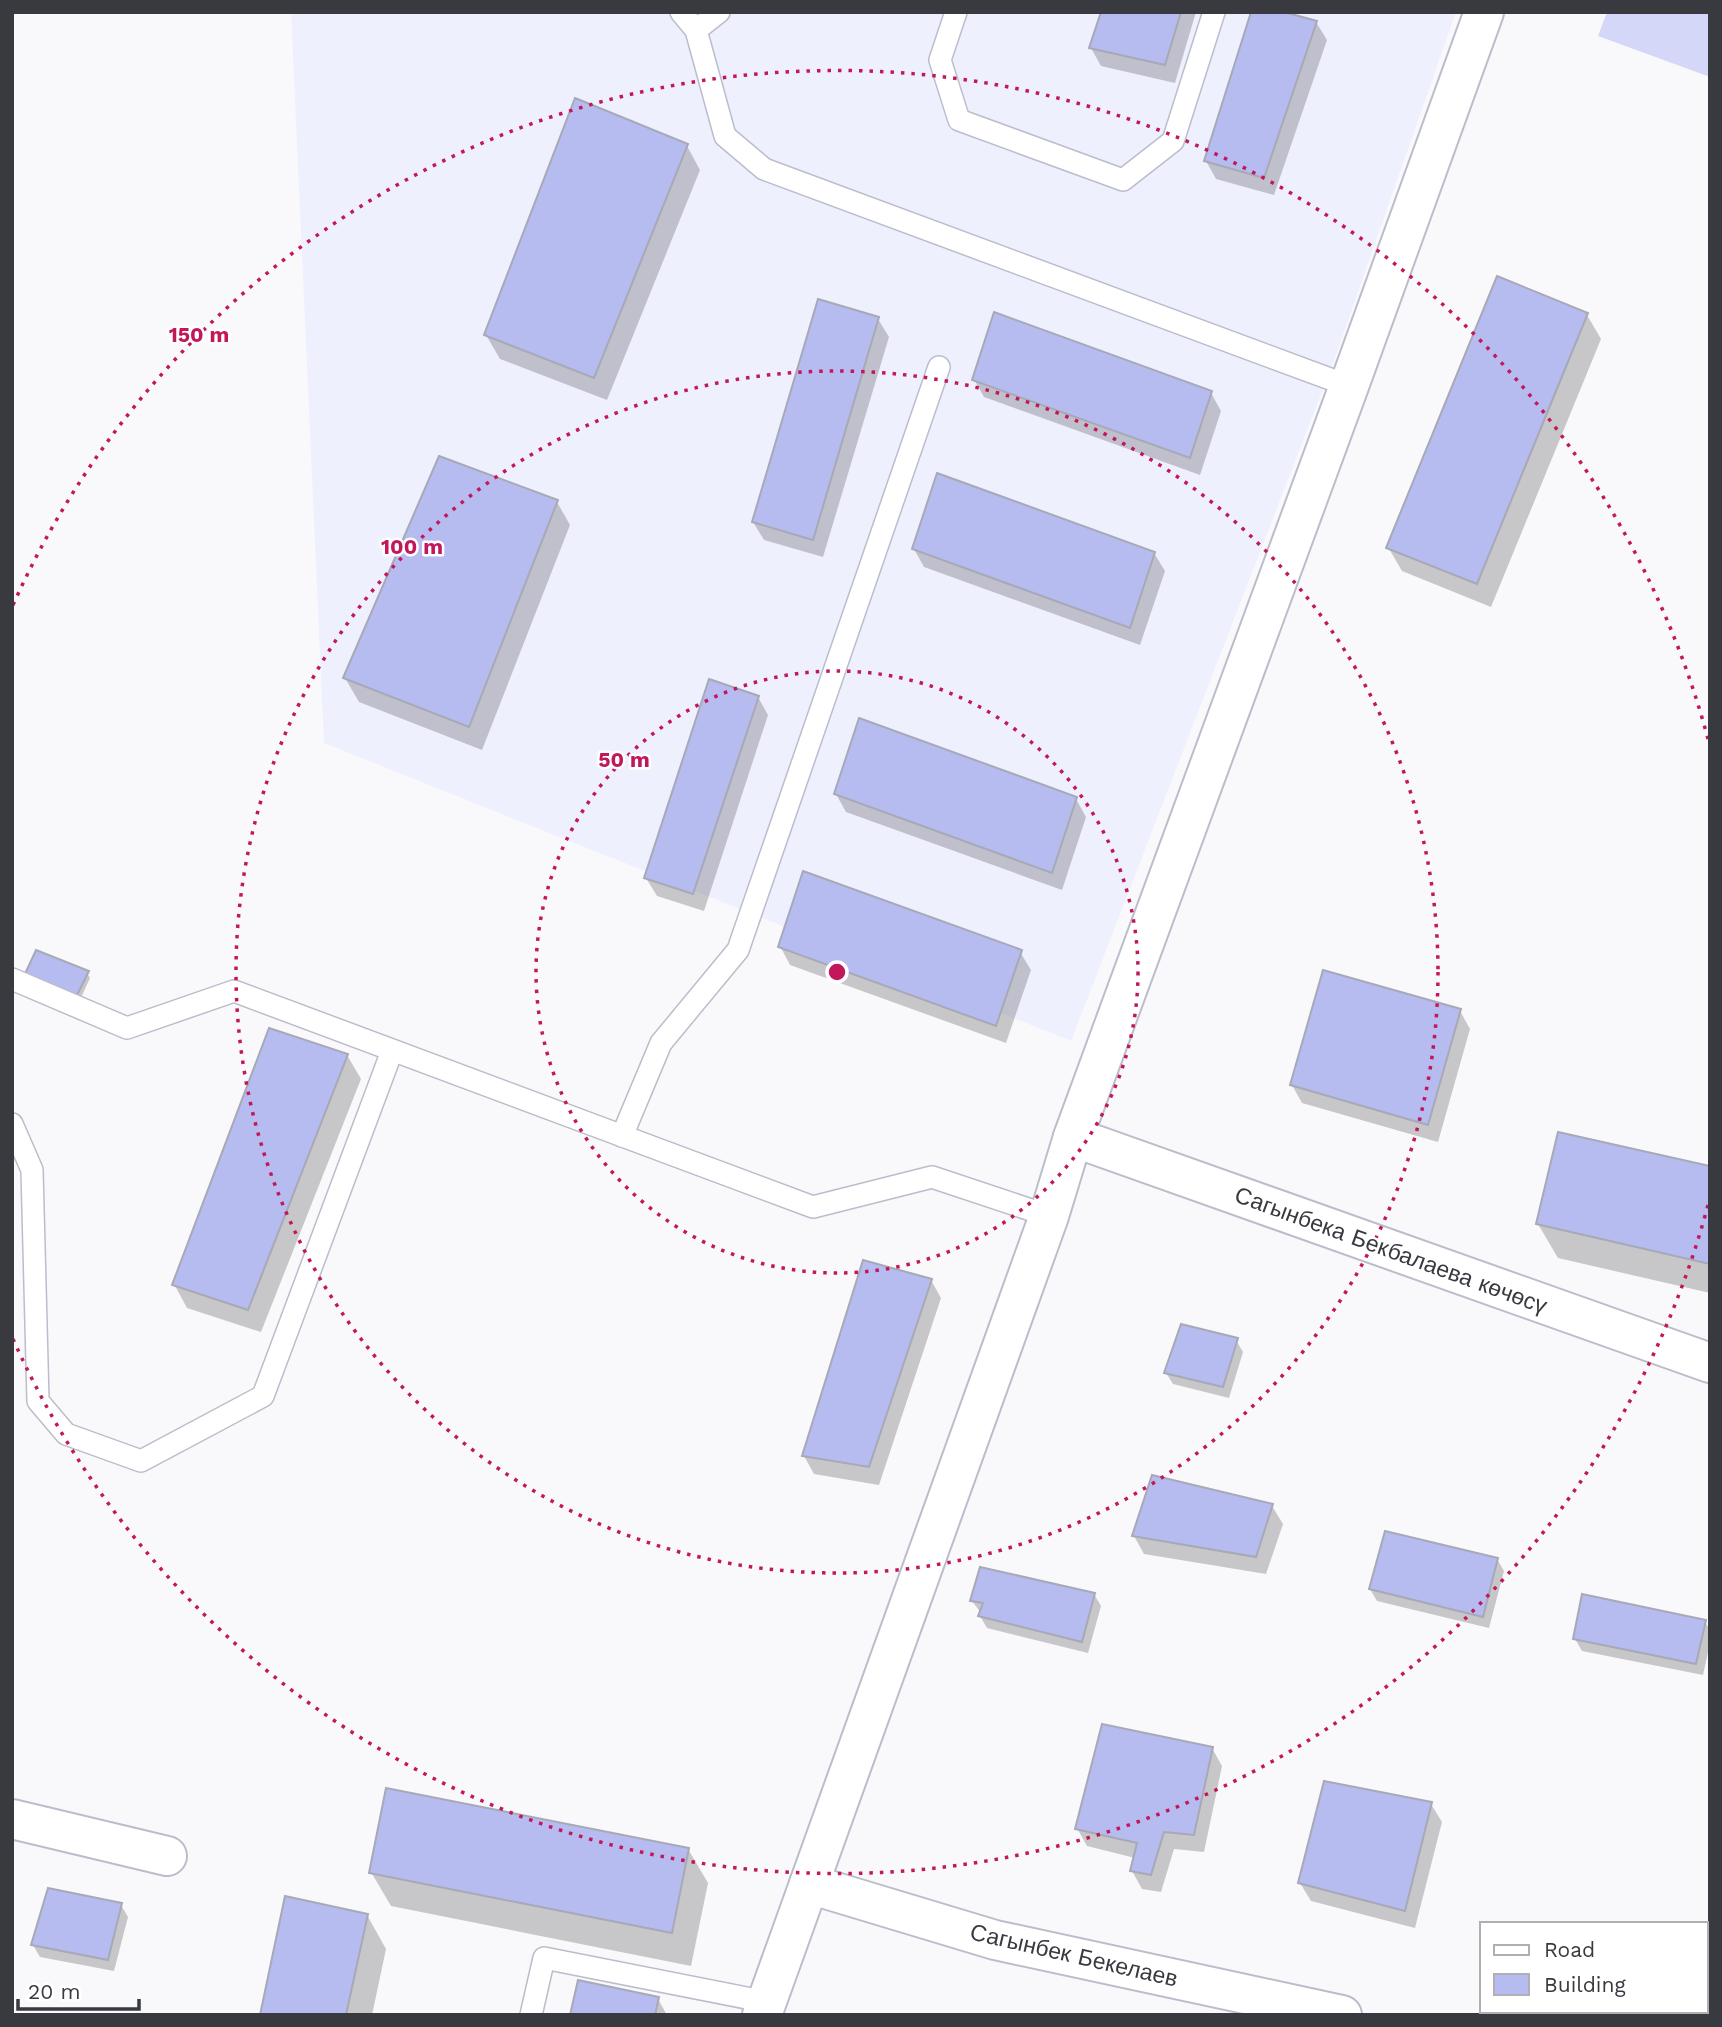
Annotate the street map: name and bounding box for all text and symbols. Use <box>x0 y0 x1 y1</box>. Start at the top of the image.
text: 150 m <box>169 322 229 347</box>
text: 100 m <box>381 534 443 559</box>
text: 50 m <box>598 747 650 772</box>
centre of rings <box>825 960 849 984</box>
street label: Сагынбека Бекбалаева көчөсү <box>1231 1181 1551 1320</box>
street label: Сагынбек Бекелаев <box>967 1918 1180 1993</box>
legend <box>1480 1922 1708 2013</box>
text: Road <box>1544 1937 1595 1962</box>
scale bar <box>18 1968 138 2012</box>
text: Building <box>1544 1972 1626 1997</box>
text: 20 m <box>28 1979 80 2004</box>

